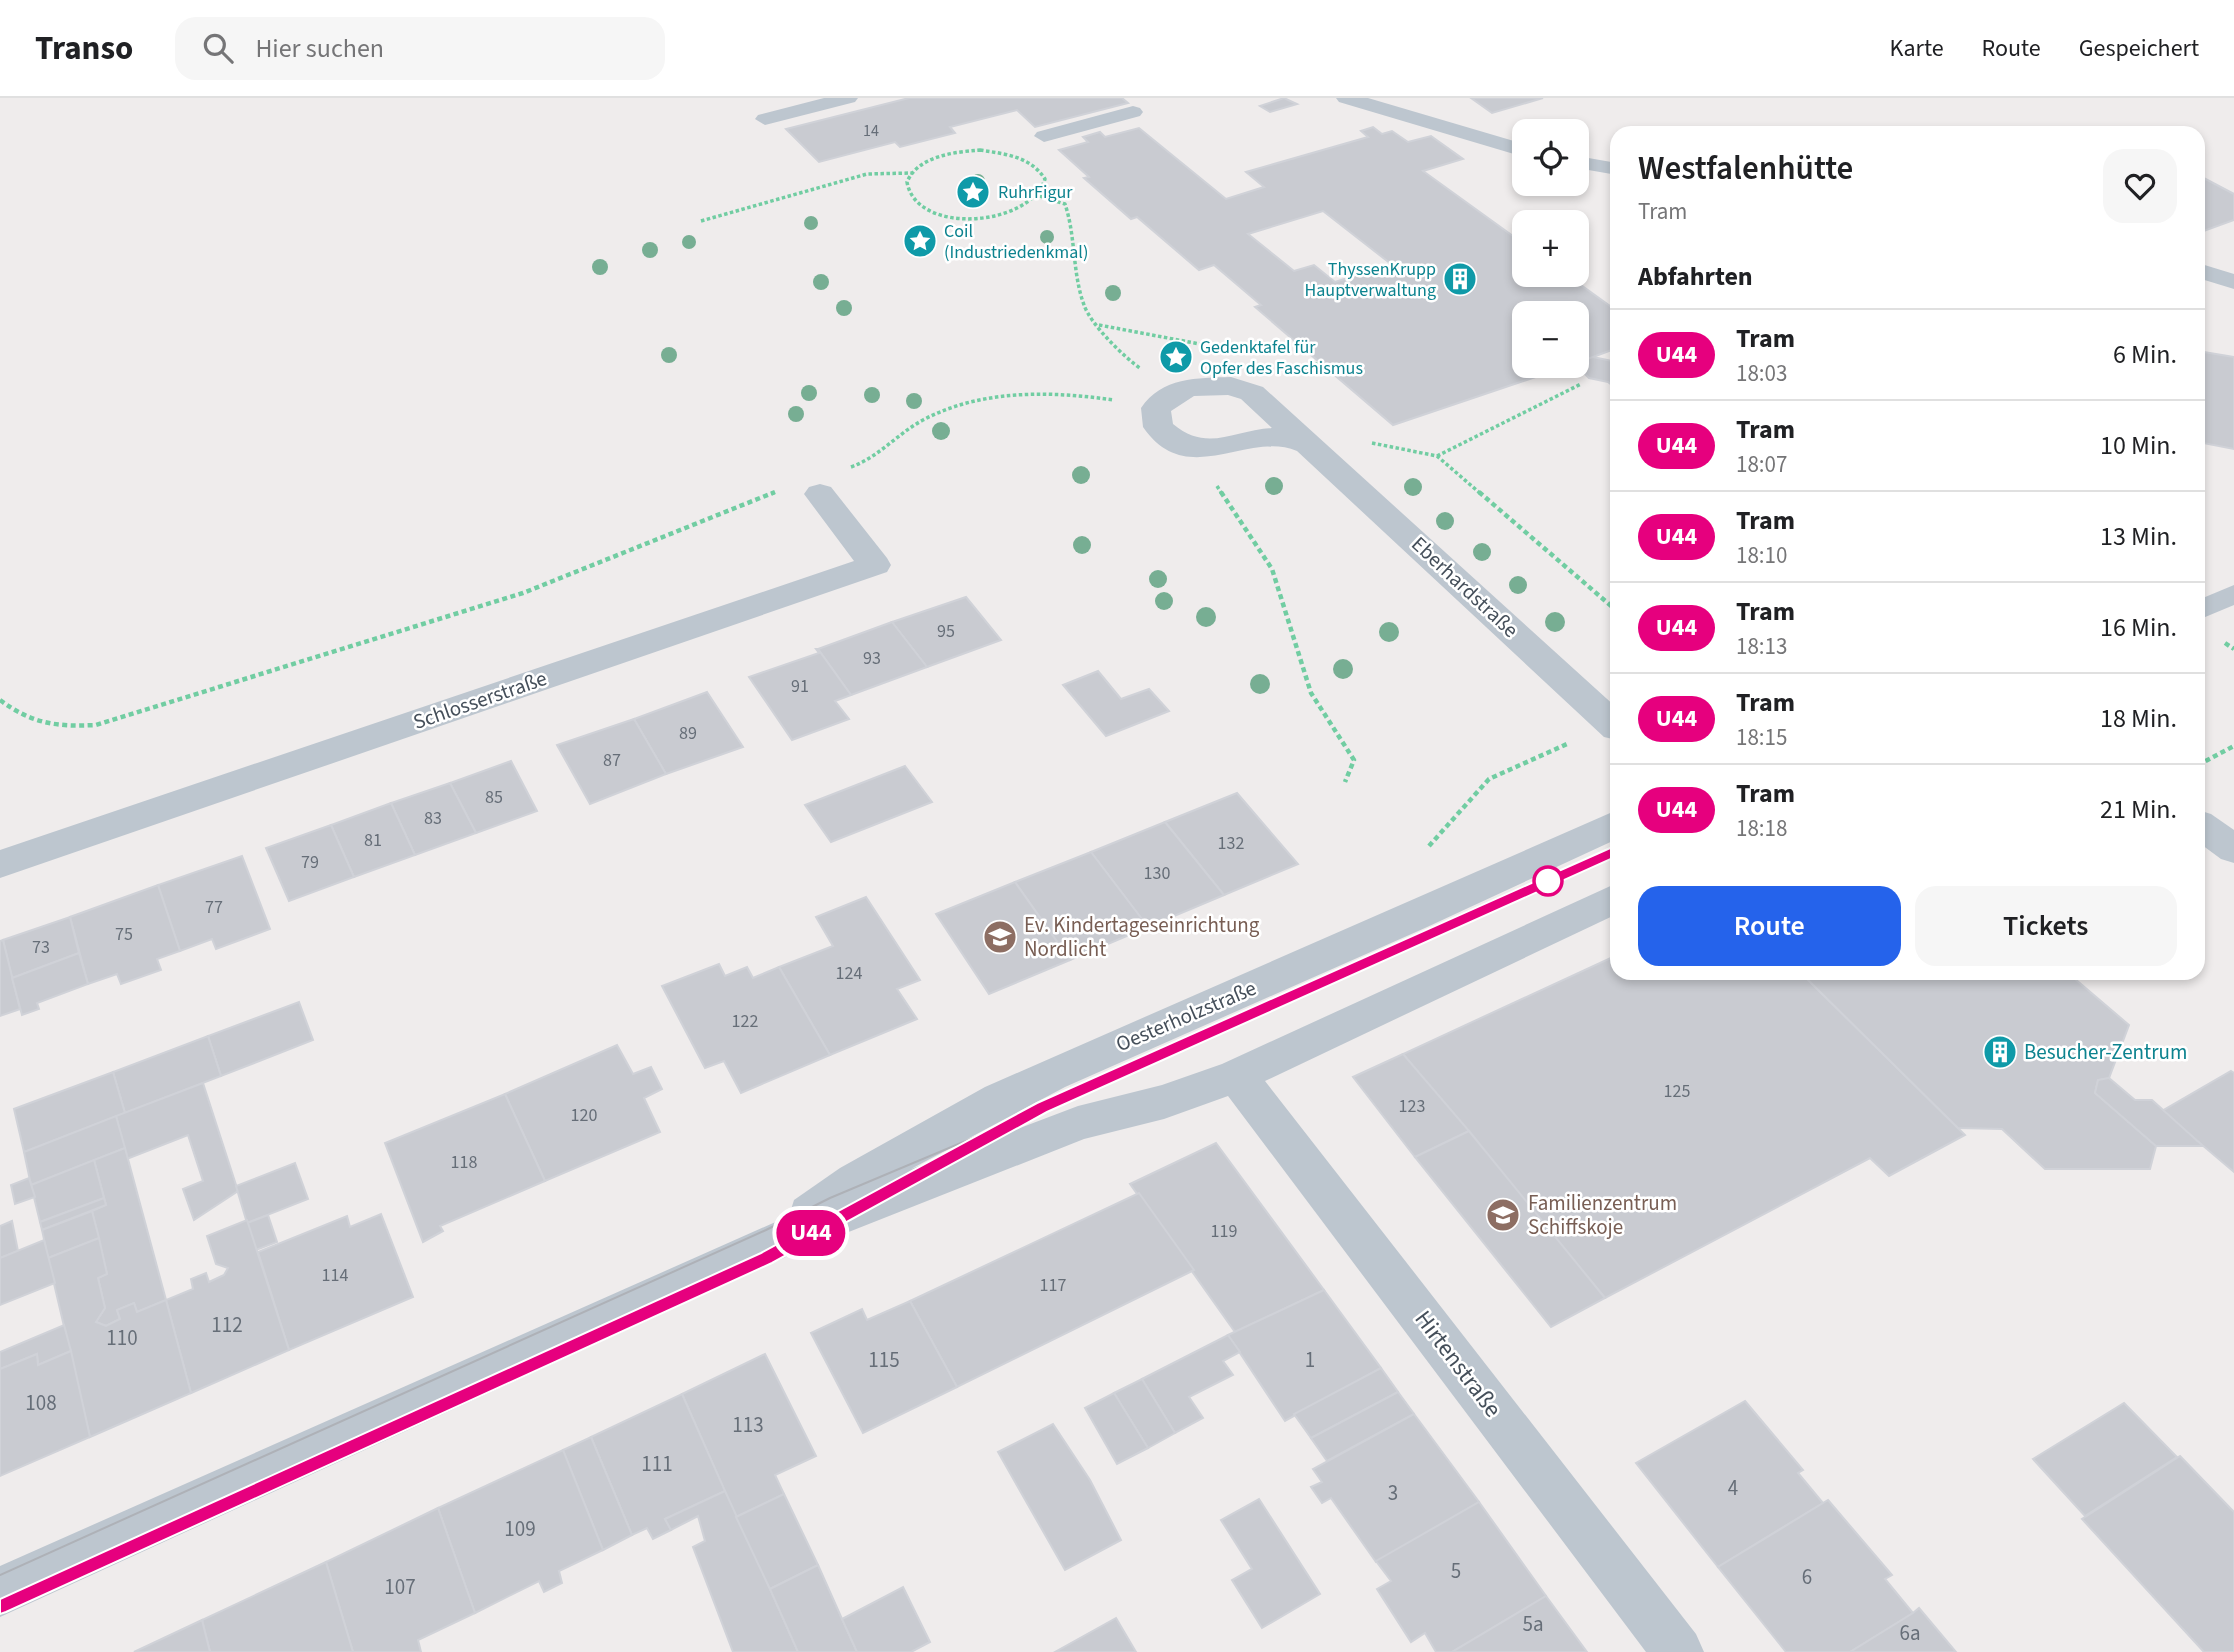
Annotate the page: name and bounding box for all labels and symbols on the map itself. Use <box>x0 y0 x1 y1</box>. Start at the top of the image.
house number: 14 <box>863 120 879 142</box>
place icon: RuhrFigur <box>954 173 992 211</box>
place label: RuhrFigur <box>998 180 1073 205</box>
place label: Coil (Industriedenkmal) <box>944 219 1088 265</box>
place icon: Coil (Industriedenkmal) <box>901 222 939 260</box>
place label: ThyssenKrupp Hauptverwaltung <box>1305 257 1436 303</box>
building icon: ThyssenKrupp Hauptverwaltung <box>1441 260 1479 298</box>
place label: Gedenktafel für Opfer des Faschismus <box>1200 335 1363 381</box>
place icon: Gedenktafel für Opfer des Faschismus <box>1157 338 1195 376</box>
street label: Eberhardstraße <box>1405 529 1525 645</box>
house number: 95 <box>937 619 955 644</box>
house number: 93 <box>863 646 881 671</box>
street label: Schlosserstraße <box>409 663 551 737</box>
house number: 91 <box>791 674 809 699</box>
house number: 89 <box>679 721 697 746</box>
house number: 87 <box>603 748 621 773</box>
house number: 85 <box>485 785 503 810</box>
house number: 83 <box>424 806 442 831</box>
house number: 81 <box>364 828 382 853</box>
house number: 132 <box>1218 831 1244 856</box>
house number: 79 <box>301 850 319 875</box>
house number: 130 <box>1144 861 1170 886</box>
unlabelled marker <box>1533 866 1563 896</box>
house number: 77 <box>205 895 223 920</box>
place label: Ev. Kindertageseinrichtung Nordlicht <box>1024 910 1260 964</box>
school or university icon: Ev. Kindertageseinrichtung Nordlicht <box>981 918 1019 956</box>
house number: 75 <box>115 922 133 947</box>
house number: 73 <box>32 935 50 960</box>
house number: 124 <box>836 961 862 986</box>
street label: Oesterholzstraße <box>1111 973 1261 1059</box>
house number: 122 <box>732 1009 758 1034</box>
building icon: Besucher-Zentrum <box>1981 1033 2019 1071</box>
place label: Besucher-Zentrum <box>2024 1037 2187 1067</box>
house number: 125 <box>1664 1079 1690 1104</box>
house number: 123 <box>1399 1094 1425 1119</box>
house number: 120 <box>571 1103 597 1128</box>
house number: 118 <box>451 1150 477 1175</box>
place label: Familienzentrum Schiffskoje <box>1528 1188 1677 1242</box>
school or university icon: Familienzentrum Schiffskoje <box>1484 1196 1522 1234</box>
line badge: U44 <box>771 1210 851 1256</box>
house number: 119 <box>1211 1219 1237 1244</box>
house number: 114 <box>322 1263 348 1288</box>
house number: 117 <box>1040 1273 1066 1298</box>
street label: Hirtenstraße <box>1406 1303 1510 1425</box>
house number: 112 <box>211 1310 243 1340</box>
house number: 110 <box>106 1323 138 1353</box>
house number: 115 <box>868 1345 900 1375</box>
house number: 1 <box>1305 1345 1315 1375</box>
house number: 108 <box>25 1388 57 1418</box>
house number: 113 <box>732 1410 764 1440</box>
house number: 111 <box>641 1449 673 1479</box>
house number: 4 <box>1728 1473 1738 1503</box>
house number: 3 <box>1388 1478 1398 1508</box>
house number: 109 <box>504 1514 536 1544</box>
house number: 5 <box>1451 1556 1461 1586</box>
house number: 6 <box>1802 1562 1812 1592</box>
house number: 107 <box>384 1572 416 1602</box>
house number: 5a <box>1522 1609 1544 1639</box>
house number: 6a <box>1899 1618 1921 1648</box>

